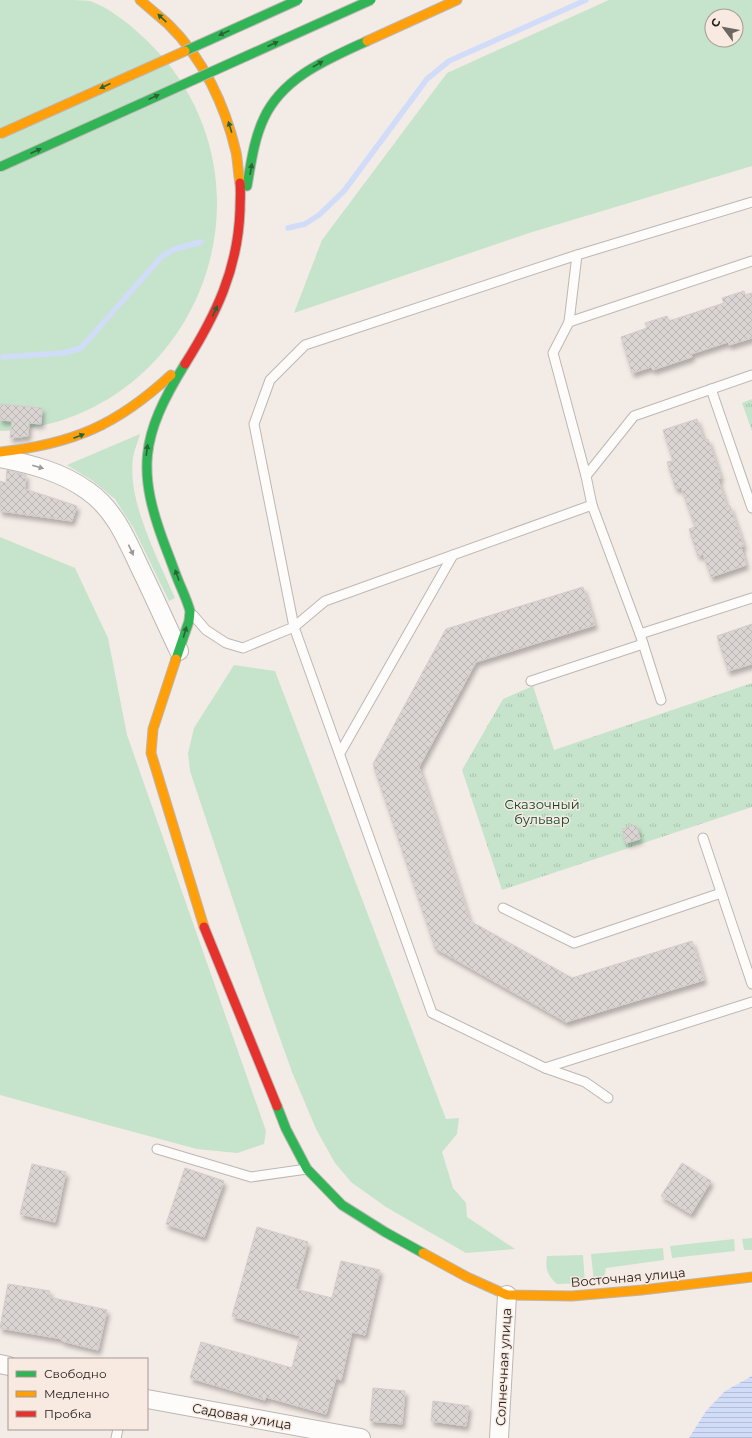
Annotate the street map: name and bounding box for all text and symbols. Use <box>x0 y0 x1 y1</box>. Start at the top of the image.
north arrow <box>704 8 744 48</box>
one-way arrow <box>157 13 167 23</box>
text: С <box>707 16 724 30</box>
one-way arrow <box>218 30 229 36</box>
one-way arrow <box>267 41 278 47</box>
one-way arrow <box>312 61 324 68</box>
one-way arrow <box>99 83 111 90</box>
one-way arrow <box>149 94 161 100</box>
one-way arrow <box>227 121 233 133</box>
one-way arrow <box>30 148 41 154</box>
one-way arrow <box>248 163 254 175</box>
one-way arrow <box>212 306 218 317</box>
one-way arrow <box>73 432 85 438</box>
one-way arrow <box>144 444 150 456</box>
one-way arrow <box>32 464 44 470</box>
one-way arrow <box>128 544 134 555</box>
one-way arrow <box>173 569 179 581</box>
one-way arrow <box>182 625 188 637</box>
park label: Сказочный бульвар <box>504 796 580 827</box>
street label: Восточная улица <box>570 1264 686 1290</box>
street label: Солнечная улица <box>492 1308 514 1426</box>
legend <box>8 1358 148 1430</box>
text: Свободно <box>44 1366 107 1381</box>
text: Медленно <box>44 1386 110 1401</box>
street label: Садовая улица <box>191 1399 293 1433</box>
text: Пробка <box>44 1406 92 1421</box>

